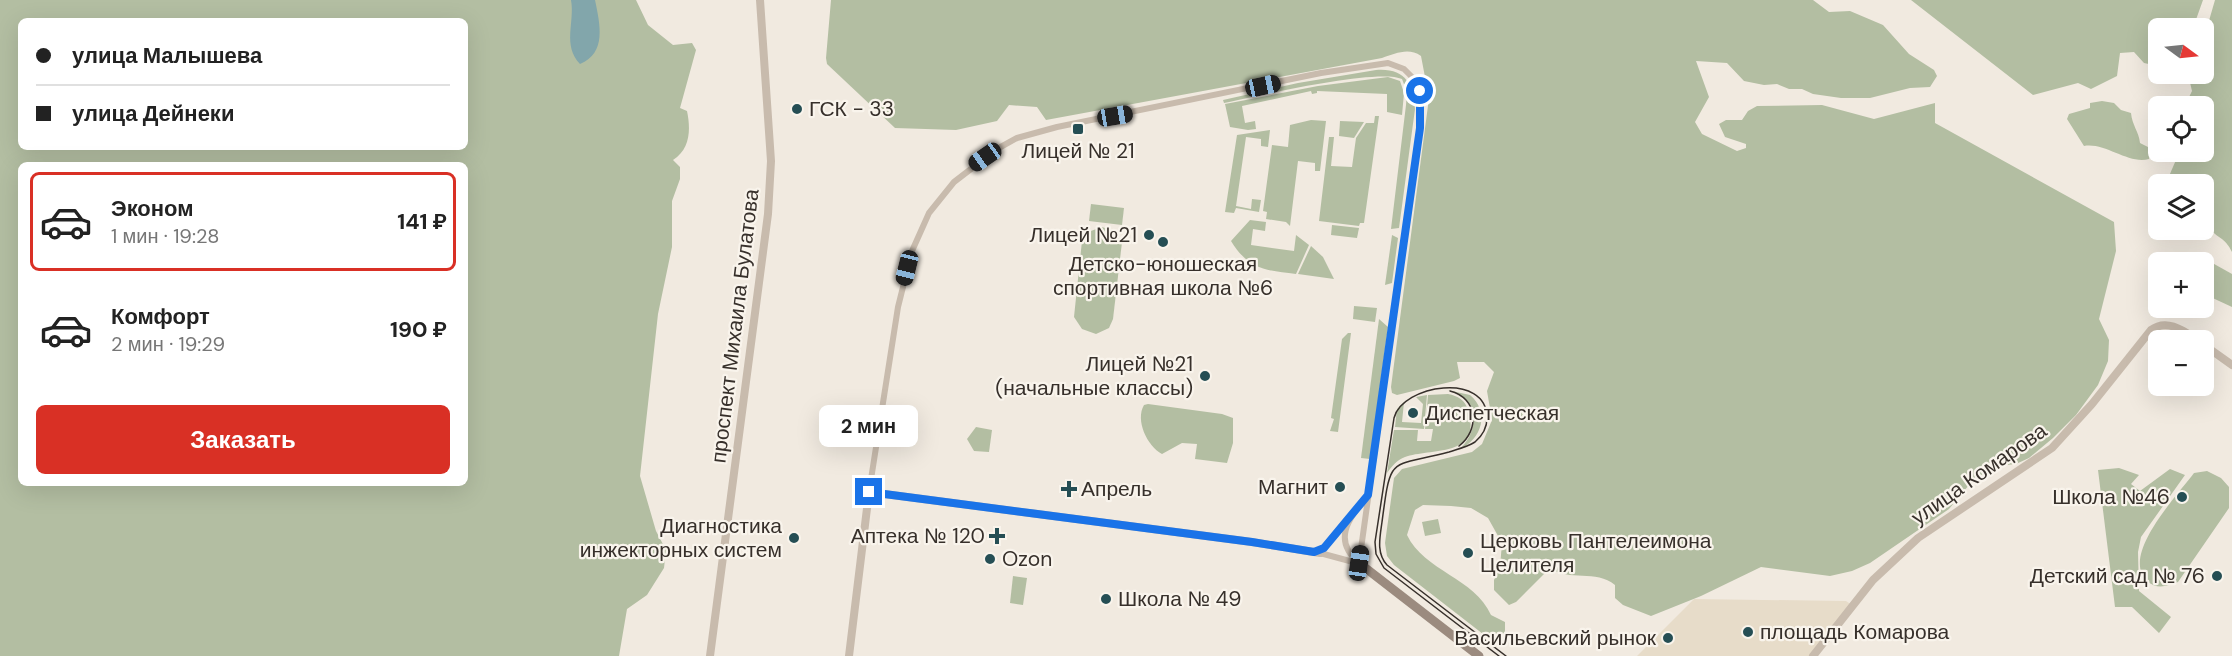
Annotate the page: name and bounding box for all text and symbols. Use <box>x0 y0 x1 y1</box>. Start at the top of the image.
north arrow <box>2148 18 2214 84</box>
map controls <box>2148 18 2214 396</box>
text: улица Малышева <box>72 41 262 70</box>
car <box>1244 73 1282 99</box>
route start <box>1406 77 1433 104</box>
place label: ГСК - 33 <box>809 95 894 123</box>
button: locate <box>2148 96 2214 162</box>
text: улица Дейнеки <box>72 99 234 128</box>
marker: ГСК - 33 <box>790 102 804 116</box>
car <box>1096 104 1134 128</box>
marker: Лицей № 21 <box>1071 122 1085 136</box>
place label: Лицей № 21 <box>1021 137 1135 165</box>
car <box>965 139 1005 175</box>
button: layers <box>2148 174 2214 240</box>
street label: проспект Михаила Булатова <box>704 187 766 465</box>
text: Эконом <box>111 194 194 223</box>
icon: car <box>39 195 93 249</box>
text: 141 ₽ <box>397 207 447 236</box>
place label: Лицей №21 <box>1030 221 1137 249</box>
text: 1 мин · 19:28 <box>111 223 219 249</box>
marker: Лицей №21 <box>1142 228 1156 242</box>
marker: Детско-юношеская спортивная школа №6 <box>1156 235 1170 249</box>
car <box>894 248 920 288</box>
place label: Детско-юношеская спортивная школа №6 <box>1053 250 1273 302</box>
button: + <box>2148 252 2214 318</box>
text: Комфорт <box>111 302 210 331</box>
icon: car <box>39 303 93 357</box>
text: 190 ₽ <box>390 315 447 344</box>
button: − <box>2148 330 2214 396</box>
text: 2 мин · 19:29 <box>111 331 225 357</box>
place label: Лицей №21 (начальные классы) <box>995 350 1193 402</box>
marker: Лицей №21 (начальные классы) <box>1198 369 1212 383</box>
place label: Диспетческая <box>1425 399 1559 427</box>
button: Заказать <box>36 405 450 474</box>
callout: 2 мин <box>820 405 918 447</box>
marker: Диспетческая <box>1406 406 1420 420</box>
text: 2 мин <box>841 413 896 439</box>
street label: улица Комарова <box>1906 417 2053 531</box>
place label: Магнит <box>1258 473 1328 501</box>
place label: Апрель <box>1081 475 1152 503</box>
route end <box>855 478 882 505</box>
marker: Магнит <box>1333 480 1347 494</box>
marker: Апрель <box>1062 482 1076 496</box>
place label: Школа №46 <box>2052 483 2170 511</box>
marker: Школа №46 <box>2175 490 2189 504</box>
place label: Диагностика инжекторных систем <box>580 512 782 564</box>
place label: Аптека № 120 <box>851 522 985 550</box>
place label: Церковь Пантелеимона Целителя <box>1480 527 1712 579</box>
marker: Аптека № 120 <box>990 529 1004 543</box>
marker: Диагностика инжекторных систем <box>787 531 801 545</box>
car <box>1348 544 1370 582</box>
place label: Ozon <box>1002 545 1052 573</box>
marker: Церковь Пантелеимона Целителя <box>1461 546 1475 560</box>
marker: Ozon <box>983 552 997 566</box>
place label: Детский сад № 76 <box>2030 562 2205 590</box>
marker: Детский сад № 76 <box>2210 569 2224 583</box>
place label: Школа № 49 <box>1118 585 1241 613</box>
marker: Школа № 49 <box>1099 592 1113 606</box>
place label: площадь Комарова <box>1760 618 1950 646</box>
place label: Васильевский рынок <box>1454 624 1657 652</box>
marker: площадь Комарова <box>1741 625 1755 639</box>
marker: Васильевский рынок <box>1661 631 1675 645</box>

